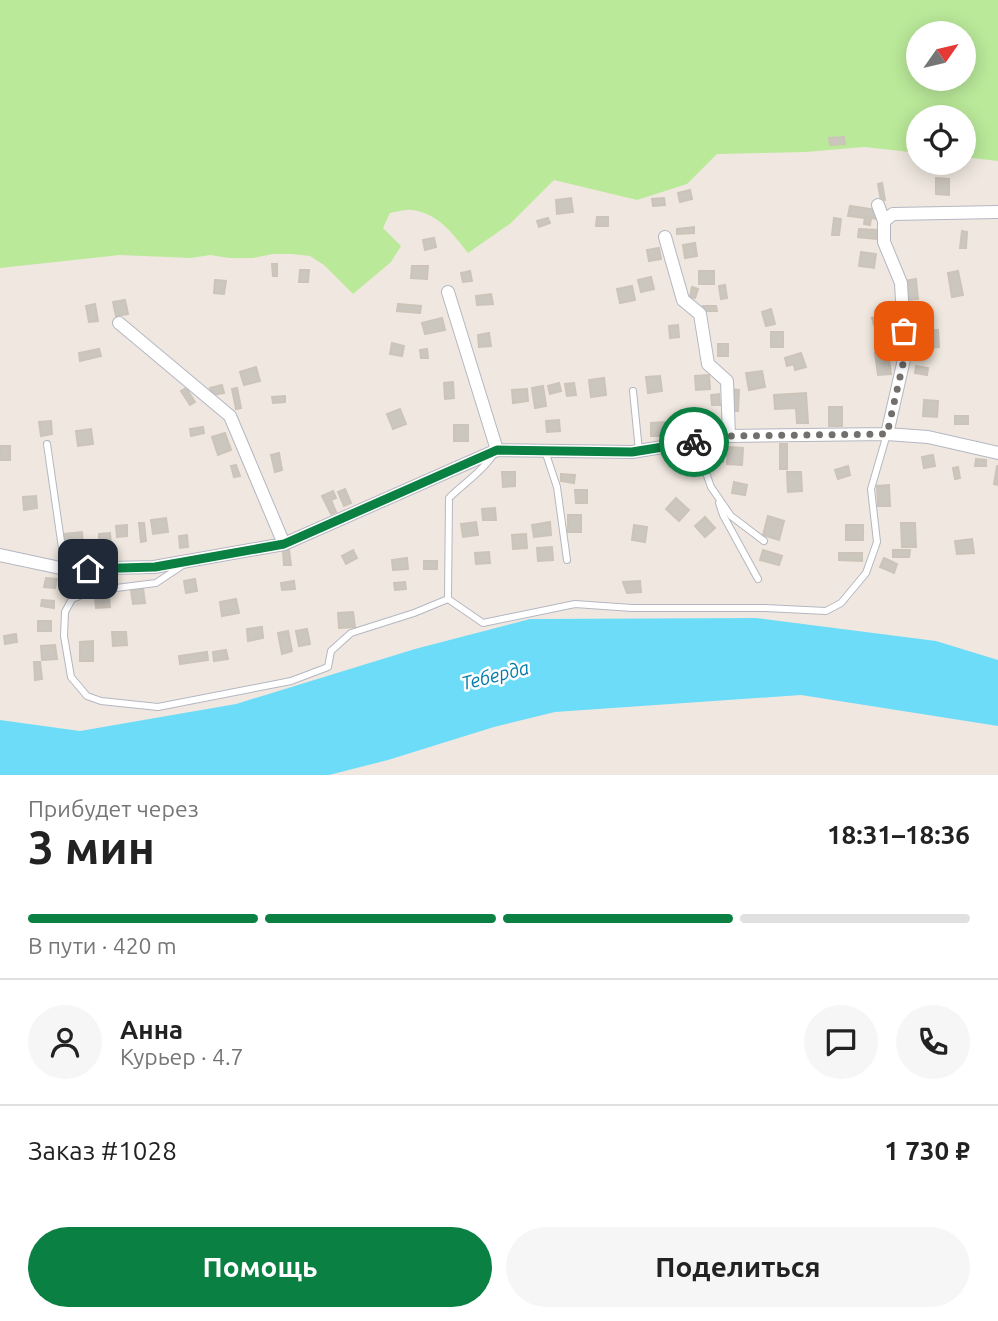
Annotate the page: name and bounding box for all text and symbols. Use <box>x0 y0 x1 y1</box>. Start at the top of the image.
north arrow <box>906 21 976 91</box>
map controls <box>906 21 976 175</box>
button: locate <box>906 105 976 175</box>
pin <box>874 301 934 361</box>
icon: bag <box>885 312 923 350</box>
courier <box>659 407 729 477</box>
icon: bike <box>675 423 713 461</box>
pin <box>58 539 118 599</box>
icon: home <box>69 550 107 588</box>
water label: Теберда <box>459 656 531 694</box>
text: Прибудет через <box>28 796 199 821</box>
text: 18:31–18:36 <box>827 820 970 849</box>
text: 3 мин <box>28 821 155 873</box>
text: В пути · 420 m <box>28 933 177 958</box>
button: person <box>28 1005 102 1079</box>
button: chat <box>804 1005 878 1079</box>
button: phone <box>896 1005 970 1079</box>
text: Анна <box>120 1015 183 1044</box>
text: Курьер · 4.7 <box>120 1044 244 1069</box>
text: Заказ #1028 <box>28 1136 177 1165</box>
text: 1 730 ₽ <box>884 1136 970 1165</box>
button: Помощь <box>28 1227 492 1307</box>
button: Поделиться <box>506 1227 970 1307</box>

